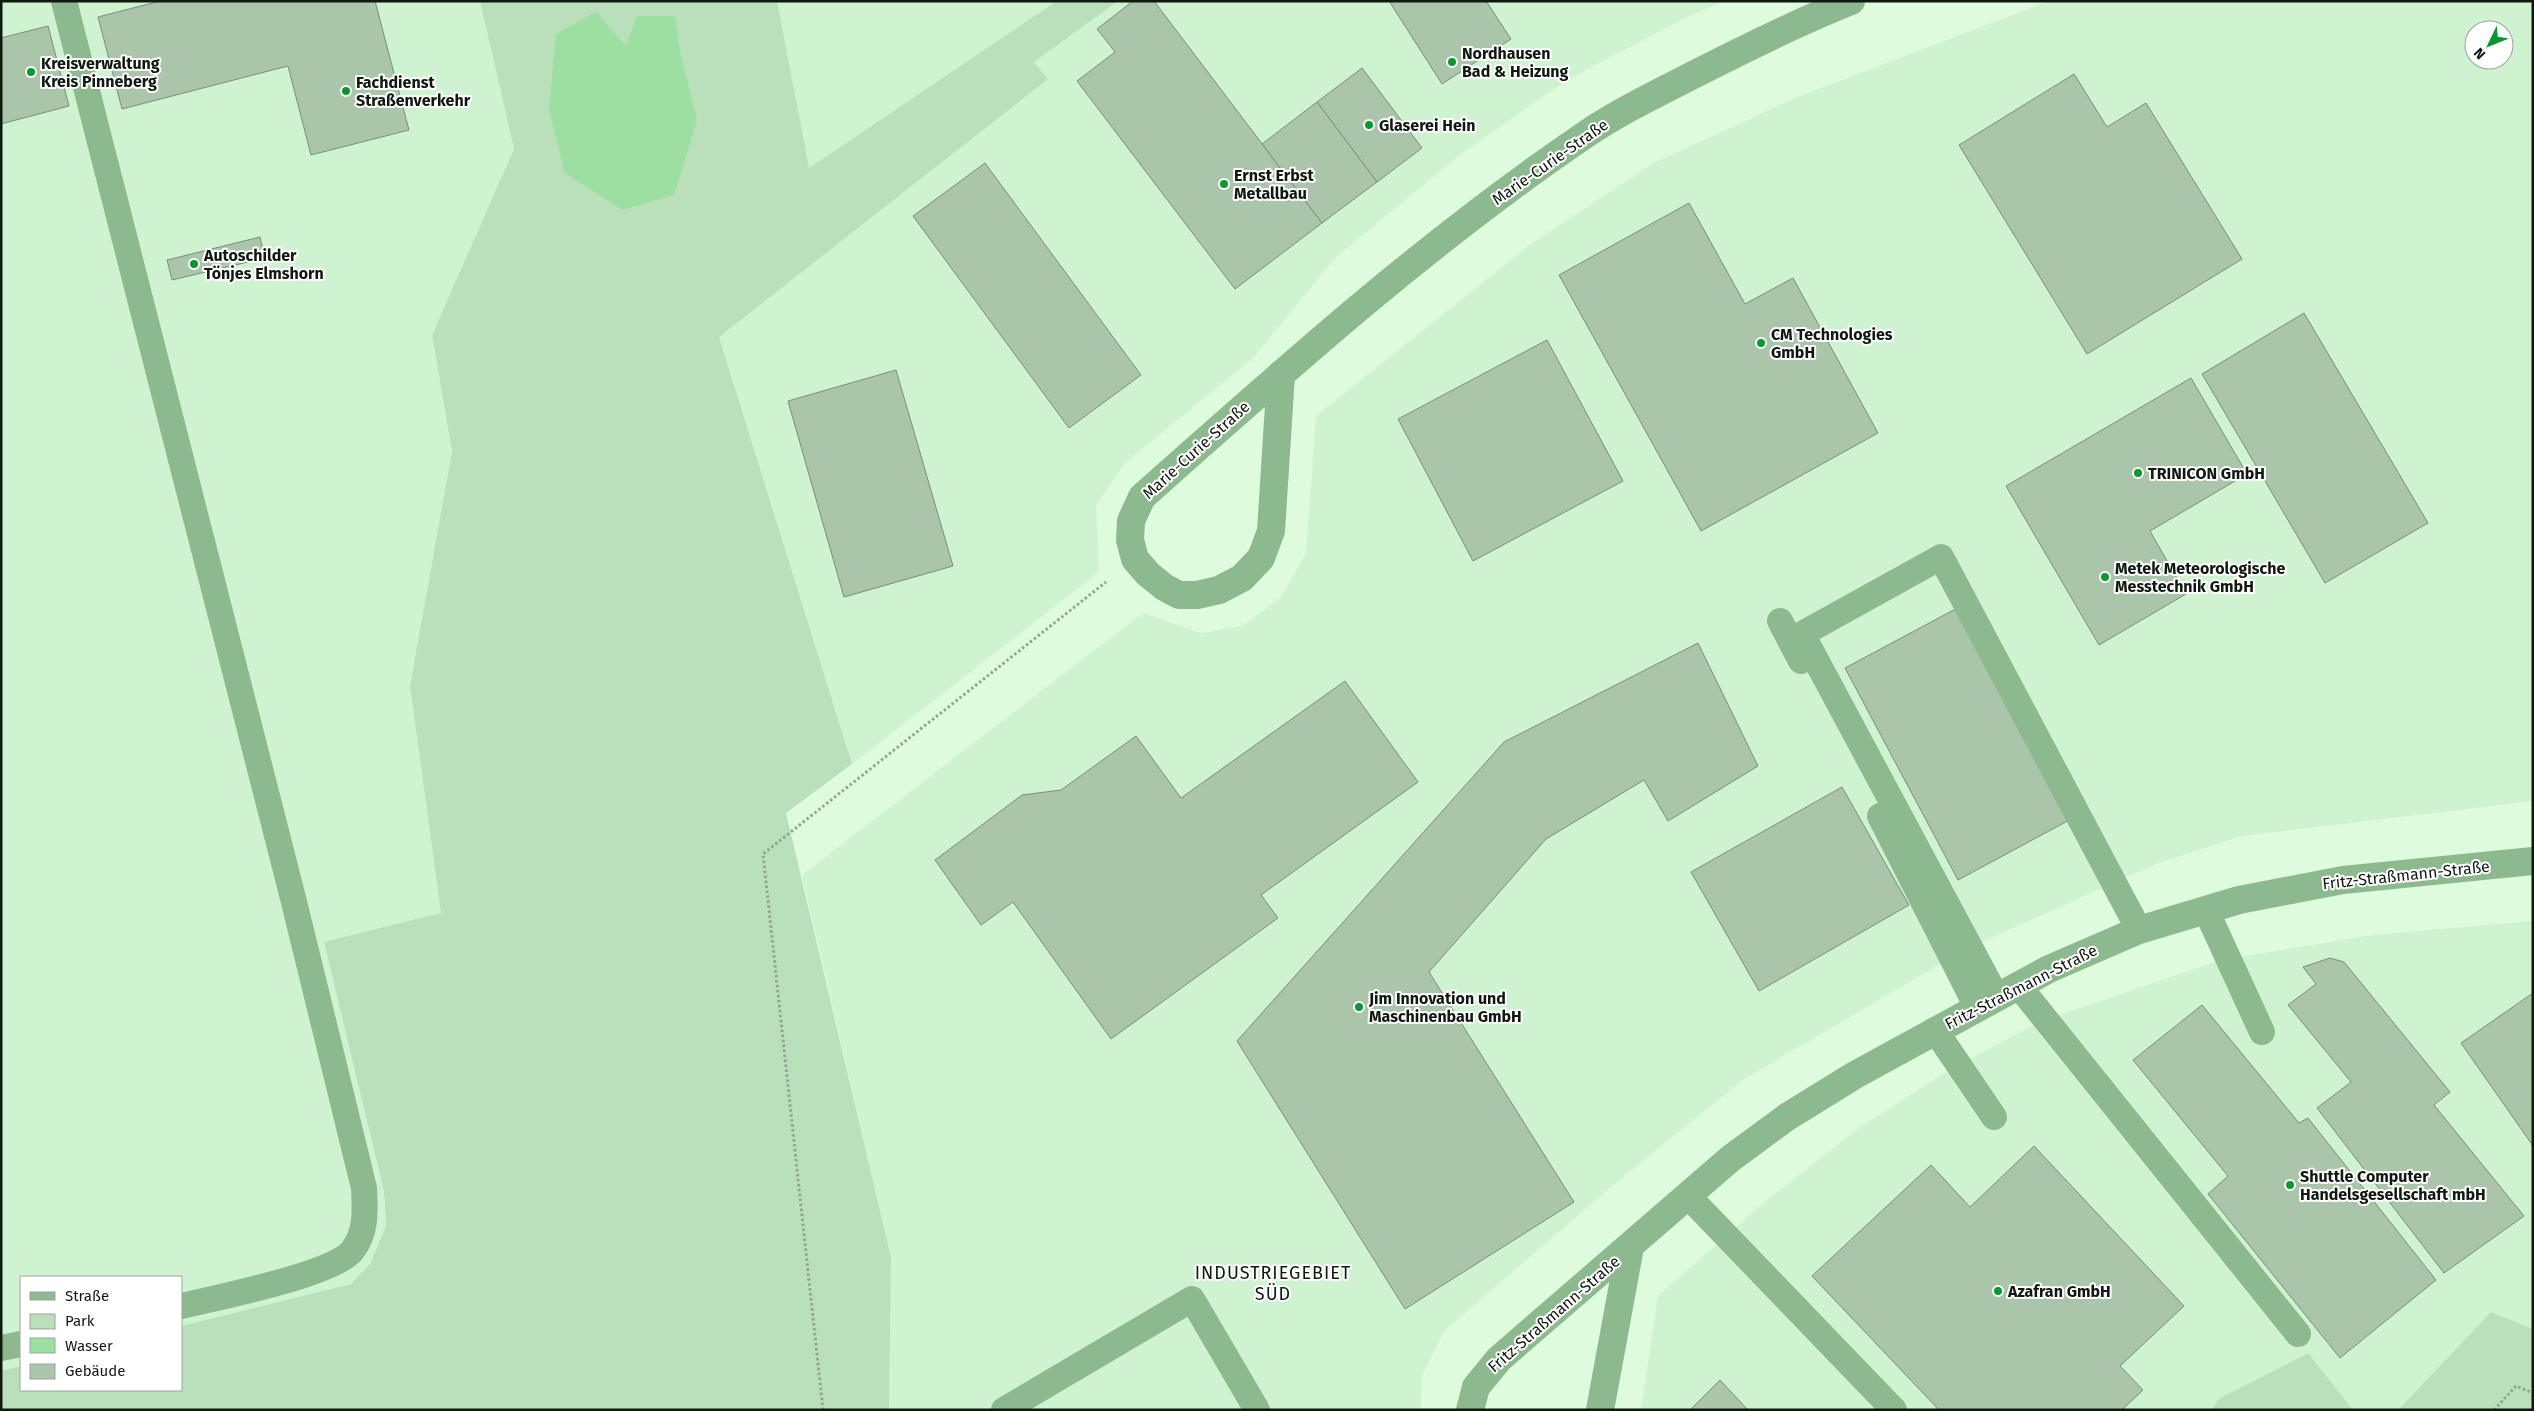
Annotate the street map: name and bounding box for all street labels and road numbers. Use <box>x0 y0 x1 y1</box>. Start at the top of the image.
street label: Marie-Curie-Straße <box>1488 115 1612 209</box>
street label: Marie-Curie-Straße <box>1139 397 1253 503</box>
street label: Fritz-Straßmann-Straße <box>2321 857 2491 893</box>
street label: Fritz-Straßmann-Straße <box>1942 940 2100 1034</box>
street label: Fritz-Straßmann-Straße <box>1484 1252 1624 1376</box>

